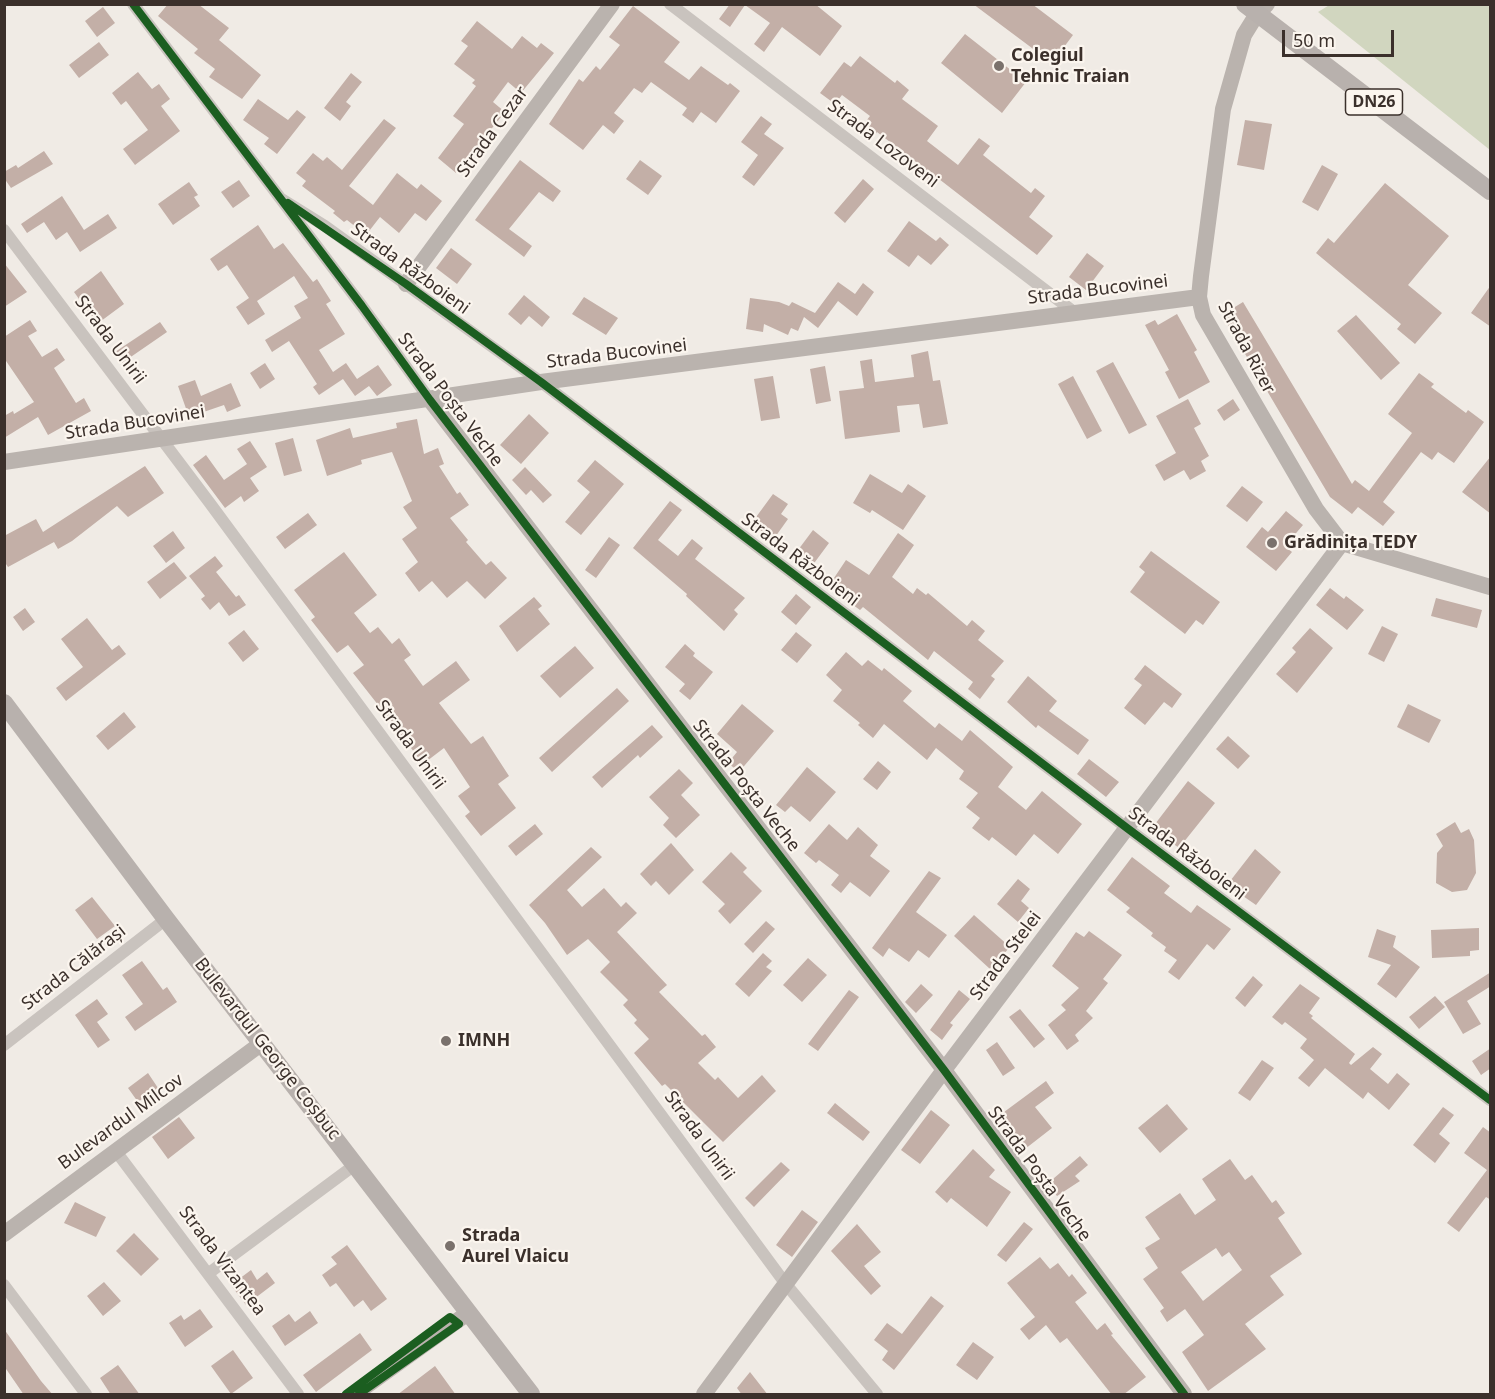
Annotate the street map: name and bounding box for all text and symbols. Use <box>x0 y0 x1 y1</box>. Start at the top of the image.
scale bar <box>1285 18 1398 56</box>
text: 50 m <box>1293 28 1335 52</box>
place label: Colegiul Tehnic Traian <box>1011 45 1129 88</box>
marker: Colegiul Tehnic Traian <box>992 59 1006 73</box>
street label: Strada Cezar <box>453 82 533 182</box>
road number: DN26 <box>1346 89 1402 115</box>
street label: Strada Lozoveni <box>823 95 943 193</box>
street label: Strada Războieni <box>346 219 474 319</box>
street label: Strada Bucovinei <box>1027 271 1169 309</box>
street label: Strada Unirii <box>70 292 150 388</box>
street label: Strada Rizer <box>1213 298 1279 398</box>
street label: Strada Poșta Veche <box>393 329 507 471</box>
street label: Strada Bucovinei <box>546 335 688 373</box>
street label: Strada Bucovinei <box>64 401 206 445</box>
street label: Strada Războieni <box>737 509 863 611</box>
place label: Grădinița TEDY <box>1284 532 1417 554</box>
marker: Grădinița TEDY <box>1265 536 1279 550</box>
street label: Strada Unirii <box>370 696 450 794</box>
street label: Strada Poșta Veche <box>688 716 804 856</box>
street label: Strada Războieni <box>1124 803 1250 905</box>
street label: Strada Stelei <box>966 907 1046 1005</box>
street label: Strada Călărași <box>18 921 130 1015</box>
street label: Bulevardul George Coșbuc <box>189 954 345 1144</box>
place label: IMNH <box>458 1030 510 1052</box>
marker: IMNH <box>439 1034 453 1048</box>
street label: Bulevardul Milcov <box>54 1069 188 1175</box>
street label: Strada Unirii <box>659 1087 739 1185</box>
street label: Strada Poșta Veche <box>983 1102 1095 1246</box>
street label: Strada Vizantea <box>174 1202 270 1320</box>
place label: Strada Aurel Vlaicu <box>462 1225 569 1268</box>
marker: Strada Aurel Vlaicu <box>443 1239 457 1253</box>

